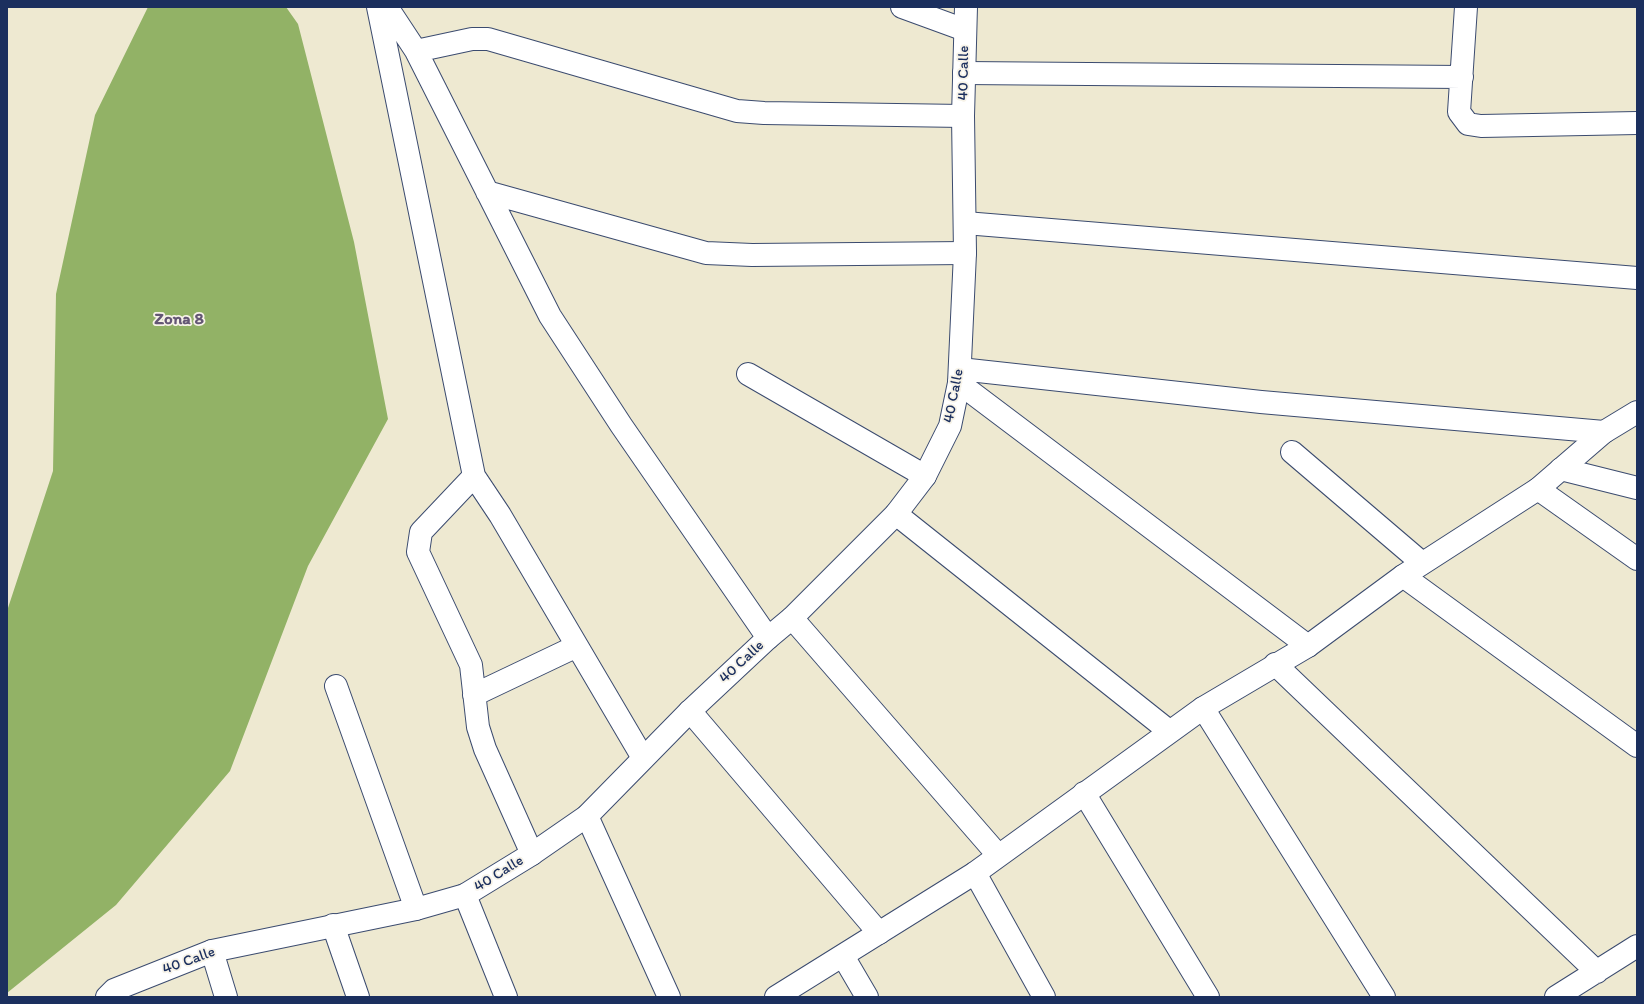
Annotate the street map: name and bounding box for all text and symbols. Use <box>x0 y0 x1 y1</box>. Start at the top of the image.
street label: 40 Calle <box>955 45 973 101</box>
district label: Zona 8 <box>154 310 204 330</box>
street label: 40 Calle <box>940 367 968 425</box>
street label: 40 Calle <box>716 637 768 687</box>
street label: 40 Calle <box>471 852 527 896</box>
street label: 40 Calle <box>160 943 218 979</box>

